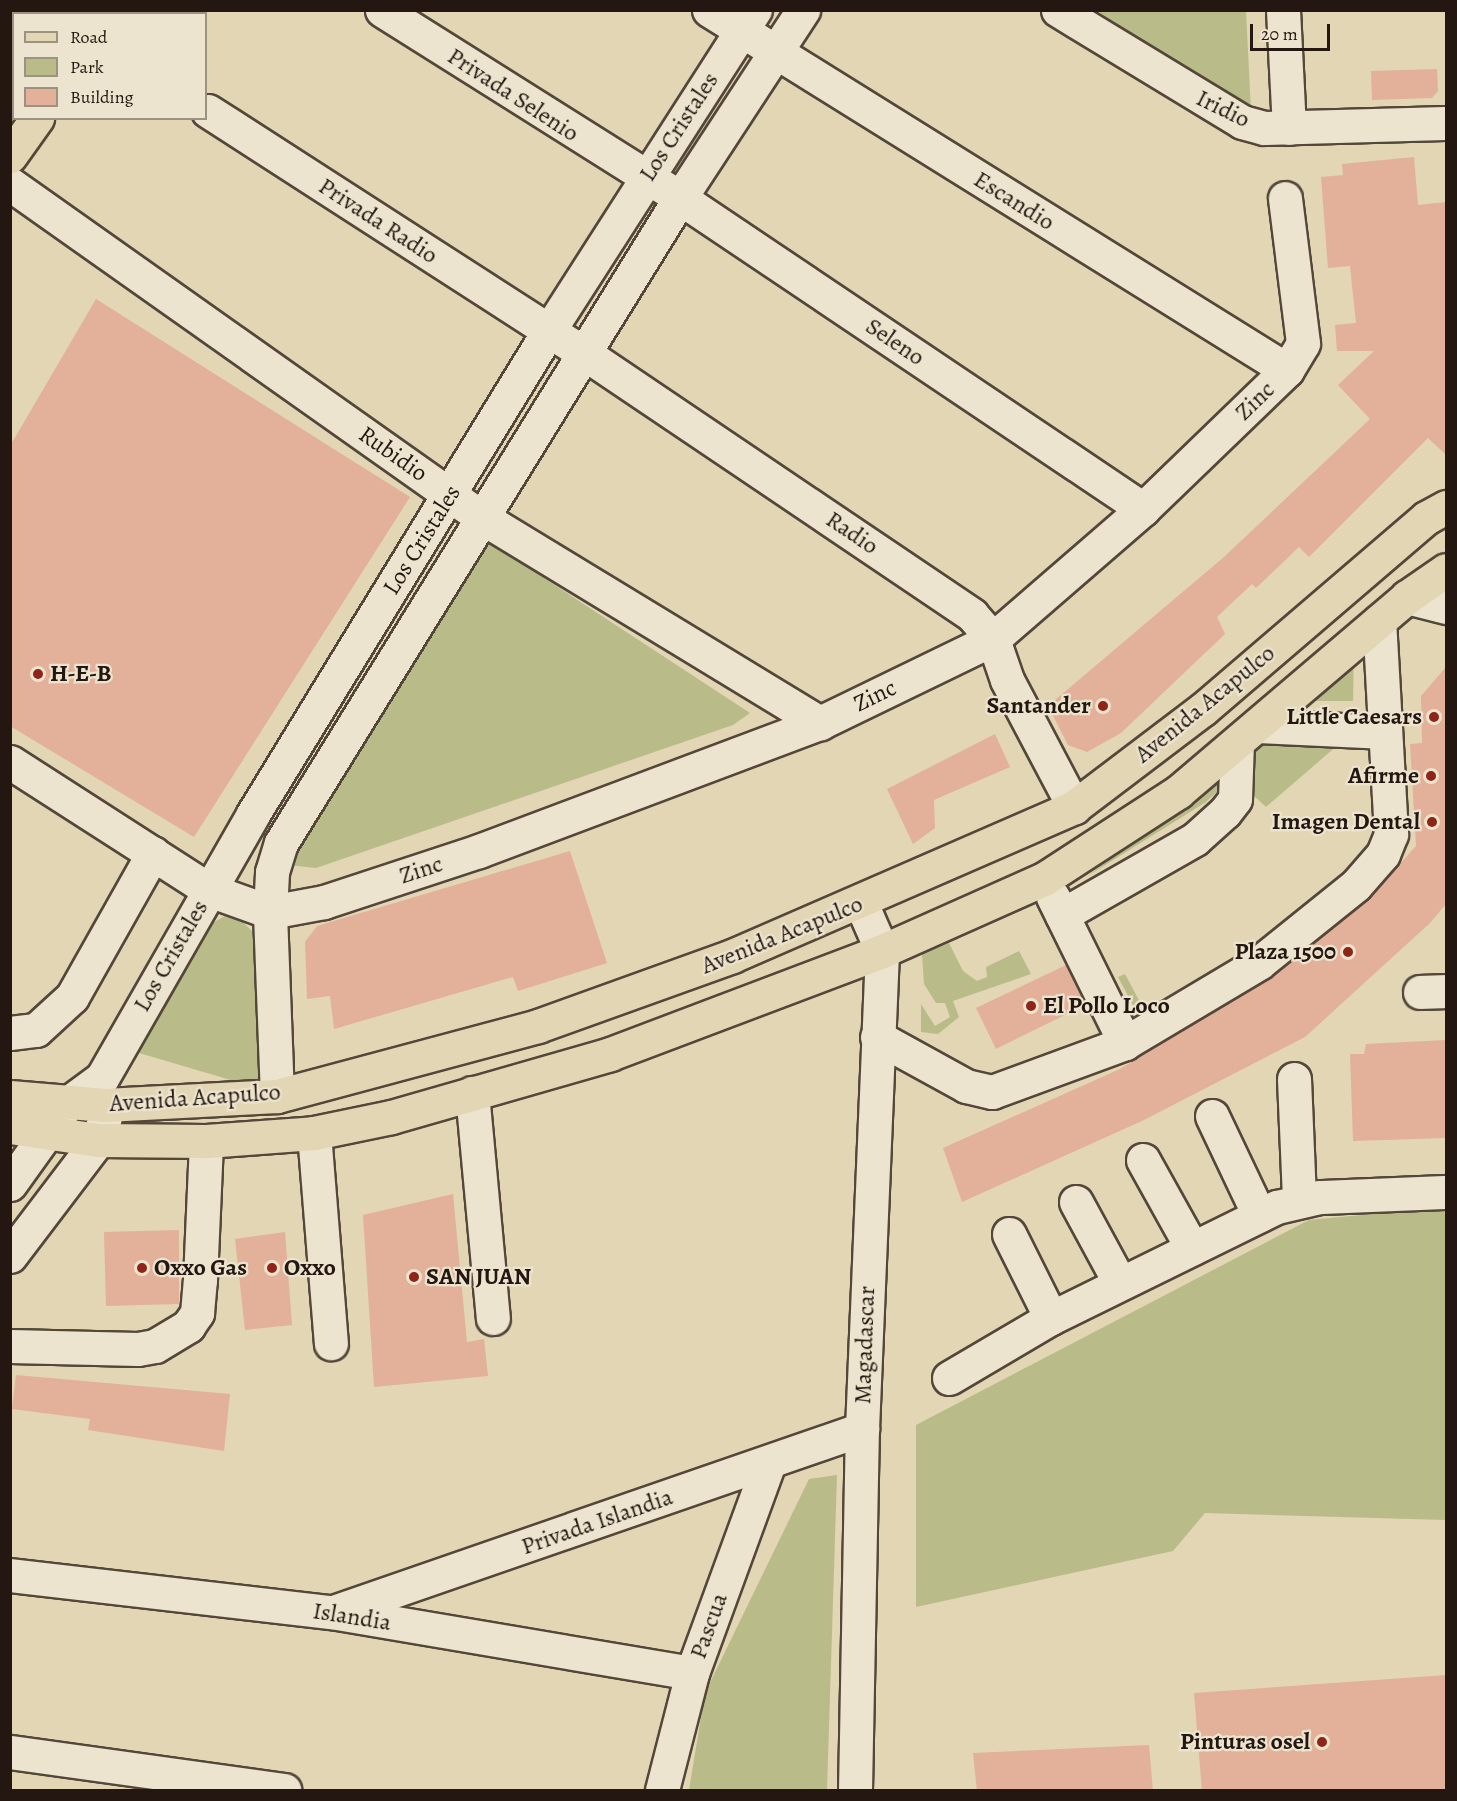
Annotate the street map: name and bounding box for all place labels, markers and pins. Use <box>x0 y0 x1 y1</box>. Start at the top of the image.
place label: H-E-B <box>50 660 112 688</box>
marker: H-E-B <box>31 667 45 681</box>
place label: Santander <box>986 692 1091 720</box>
marker: Santander <box>1096 699 1110 713</box>
place label: Little Caesars <box>1286 703 1422 731</box>
marker: Little Caesars <box>1427 710 1441 724</box>
place label: Afirme <box>1348 762 1419 790</box>
marker: Afirme <box>1424 769 1438 783</box>
place label: Imagen Dental <box>1272 808 1420 836</box>
marker: Imagen Dental <box>1425 815 1439 829</box>
place label: Plaza 1500 <box>1235 938 1336 966</box>
marker: Plaza 1500 <box>1341 945 1355 959</box>
place label: El Pollo Loco <box>1043 992 1170 1020</box>
marker: El Pollo Loco <box>1024 999 1038 1013</box>
place label: Oxxo Gas <box>154 1254 247 1282</box>
place label: Oxxo <box>284 1254 336 1282</box>
marker: Oxxo Gas <box>135 1261 149 1275</box>
marker: Oxxo <box>265 1261 279 1275</box>
place label: SAN JUAN <box>426 1263 531 1291</box>
marker: SAN JUAN <box>407 1270 421 1284</box>
place label: Pinturas osel <box>1180 1728 1310 1756</box>
marker: Pinturas osel <box>1315 1735 1329 1749</box>

